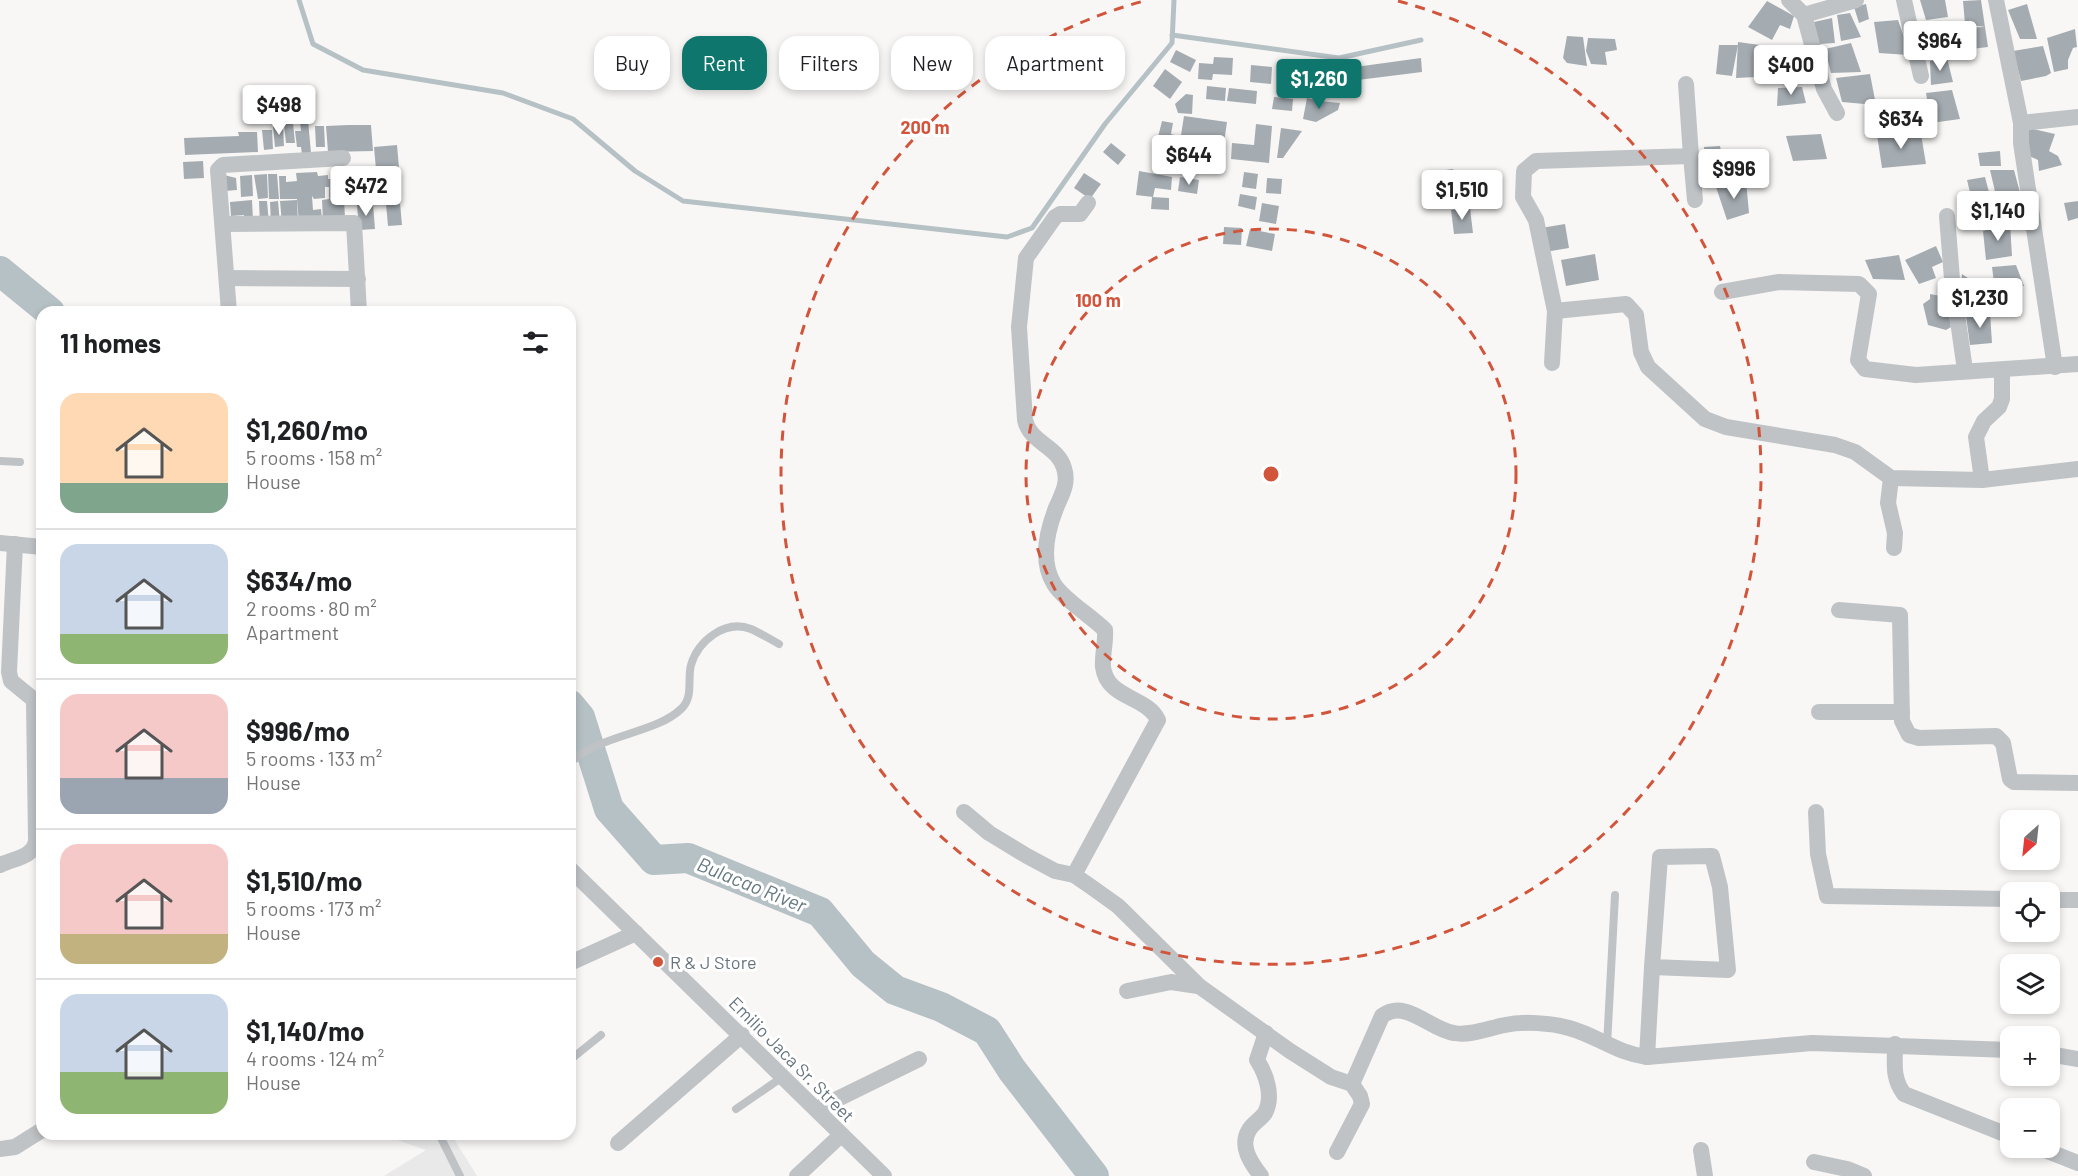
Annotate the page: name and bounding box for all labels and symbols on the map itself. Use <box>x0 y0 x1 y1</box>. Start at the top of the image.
pin: $964 <box>1904 21 1976 72</box>
pin: $400 <box>1755 45 1827 96</box>
pin: $1,260 <box>1270 59 1368 110</box>
pin: $498 <box>243 85 315 136</box>
pin: $634 <box>1865 99 1937 150</box>
text: 200 m <box>900 116 950 138</box>
pin: $644 <box>1153 135 1225 186</box>
pin: $996 <box>1698 149 1770 200</box>
pin: $472 <box>330 166 402 217</box>
pin: $1,510 <box>1413 170 1511 221</box>
pin: $1,140 <box>1949 191 2047 242</box>
pin: $1,230 <box>1931 278 2029 329</box>
text: 100 m <box>1075 289 1121 311</box>
centre of rings <box>1261 464 1281 484</box>
north arrow <box>2000 810 2060 870</box>
water label: Bulacao River <box>694 851 811 917</box>
place label: R & J Store <box>670 951 757 973</box>
marker: R & J Store <box>651 955 665 969</box>
street label: Emilio Jaca Sr. Street <box>725 992 859 1126</box>

